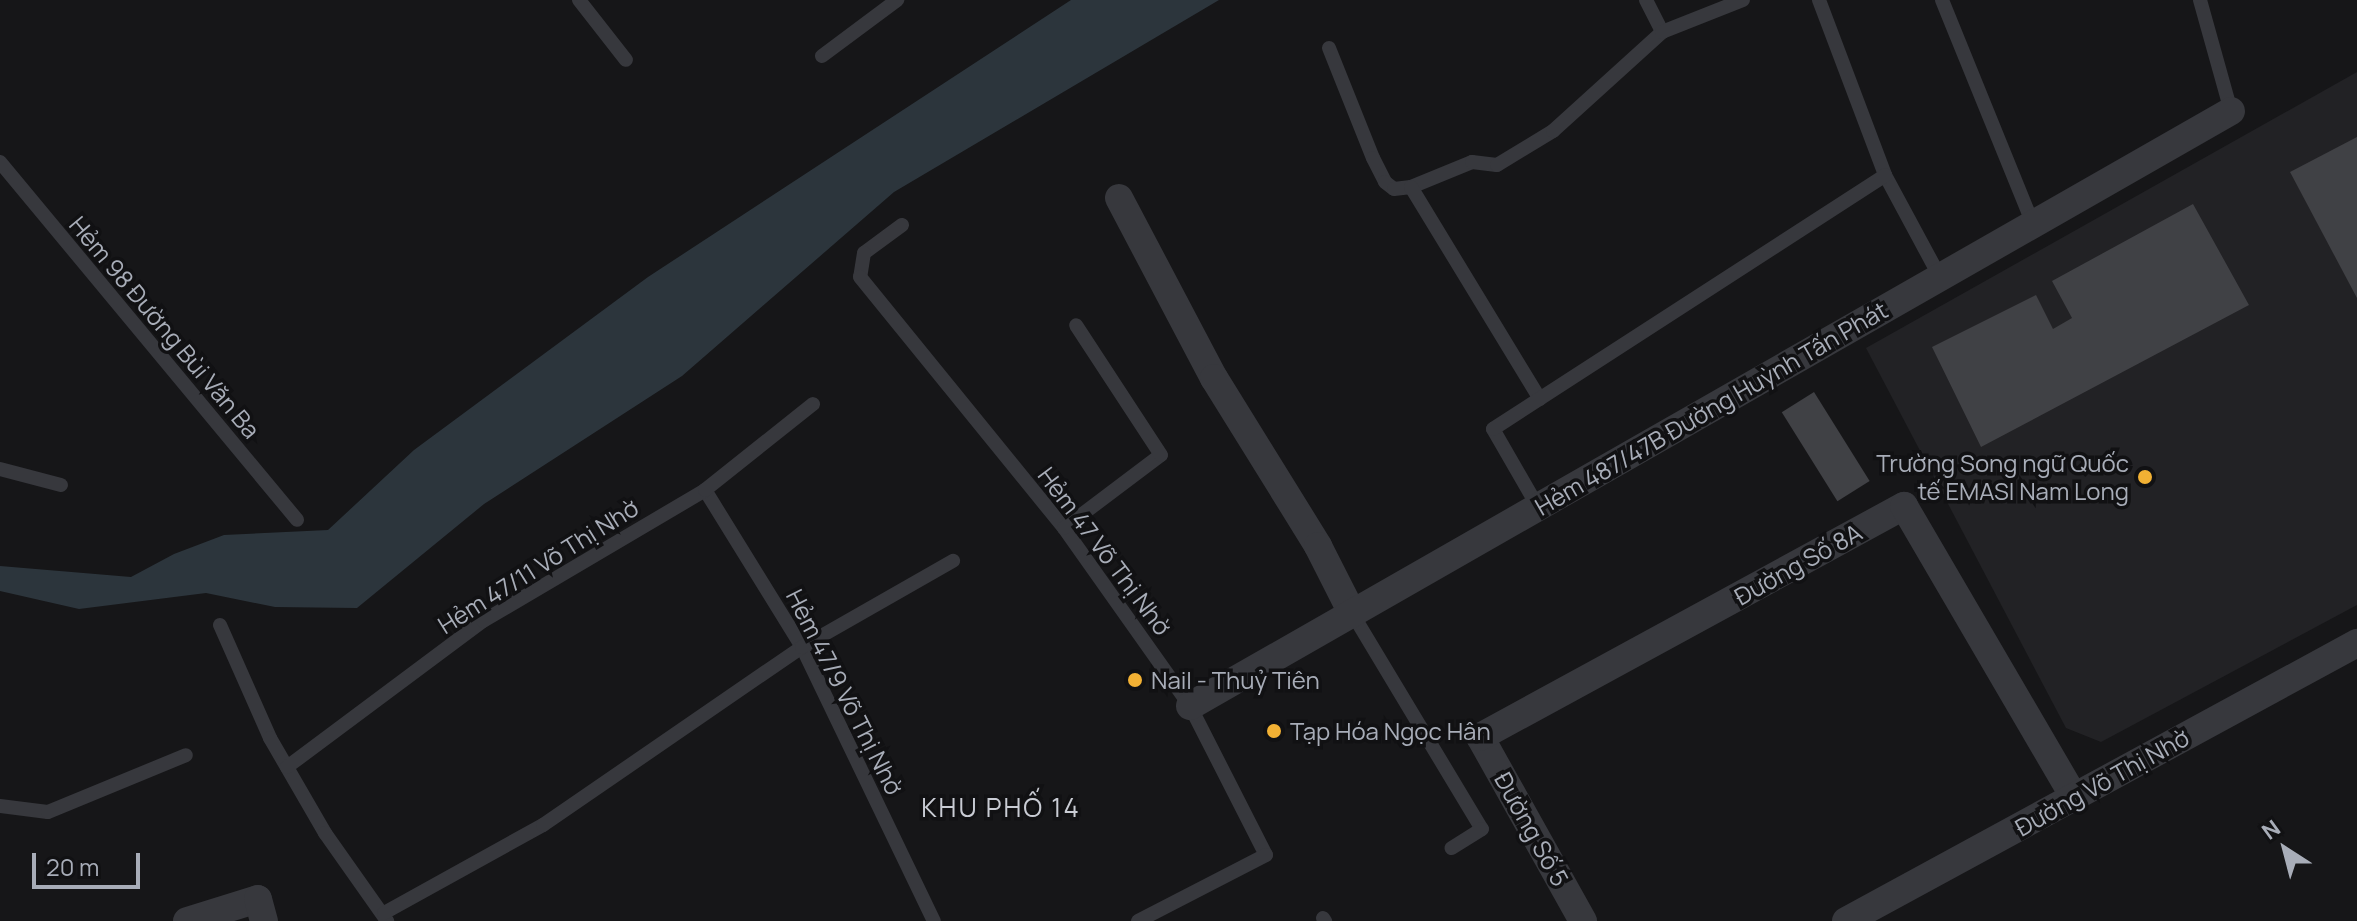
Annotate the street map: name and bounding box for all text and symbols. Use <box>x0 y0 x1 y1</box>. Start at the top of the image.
street label: Hẻm 98 Đường Bùi Văn Ba <box>64 210 266 444</box>
street label: Hẻm 487/47B Đường Huỳnh Tấn Phát <box>1530 295 1892 521</box>
place label: Trường Song ngữ Quốc tế EMASI Nam Long <box>1876 449 2129 505</box>
street label: Hẻm 47 Võ Thị Nhờ <box>1032 461 1178 641</box>
marker: Trường Song ngữ Quốc tế EMASI Nam Long <box>2136 468 2154 486</box>
street label: Hẻm 47/11 Võ Thị Nhờ <box>432 493 644 639</box>
street label: Đường Số 8A <box>1729 517 1867 611</box>
street label: Hẻm 47/9 Võ Thị Nhờ <box>781 584 909 800</box>
place label: Nail - Thuỷ Tiên <box>1151 666 1320 694</box>
marker: Nail - Thuỷ Tiên <box>1126 671 1144 689</box>
place label: Tạp Hóa Ngọc Hân <box>1290 717 1491 745</box>
marker: Tạp Hóa Ngọc Hân <box>1265 722 1283 740</box>
street label: Đường Võ Thị Nhờ <box>2010 722 2194 842</box>
street label: Đường Số 5 <box>1489 767 1575 891</box>
district label: KHU PHỐ 14 <box>921 792 1081 824</box>
north arrow <box>2245 809 2325 889</box>
text: N <box>2256 813 2286 846</box>
scale bar <box>36 837 144 887</box>
text: 20 m <box>46 850 99 883</box>

